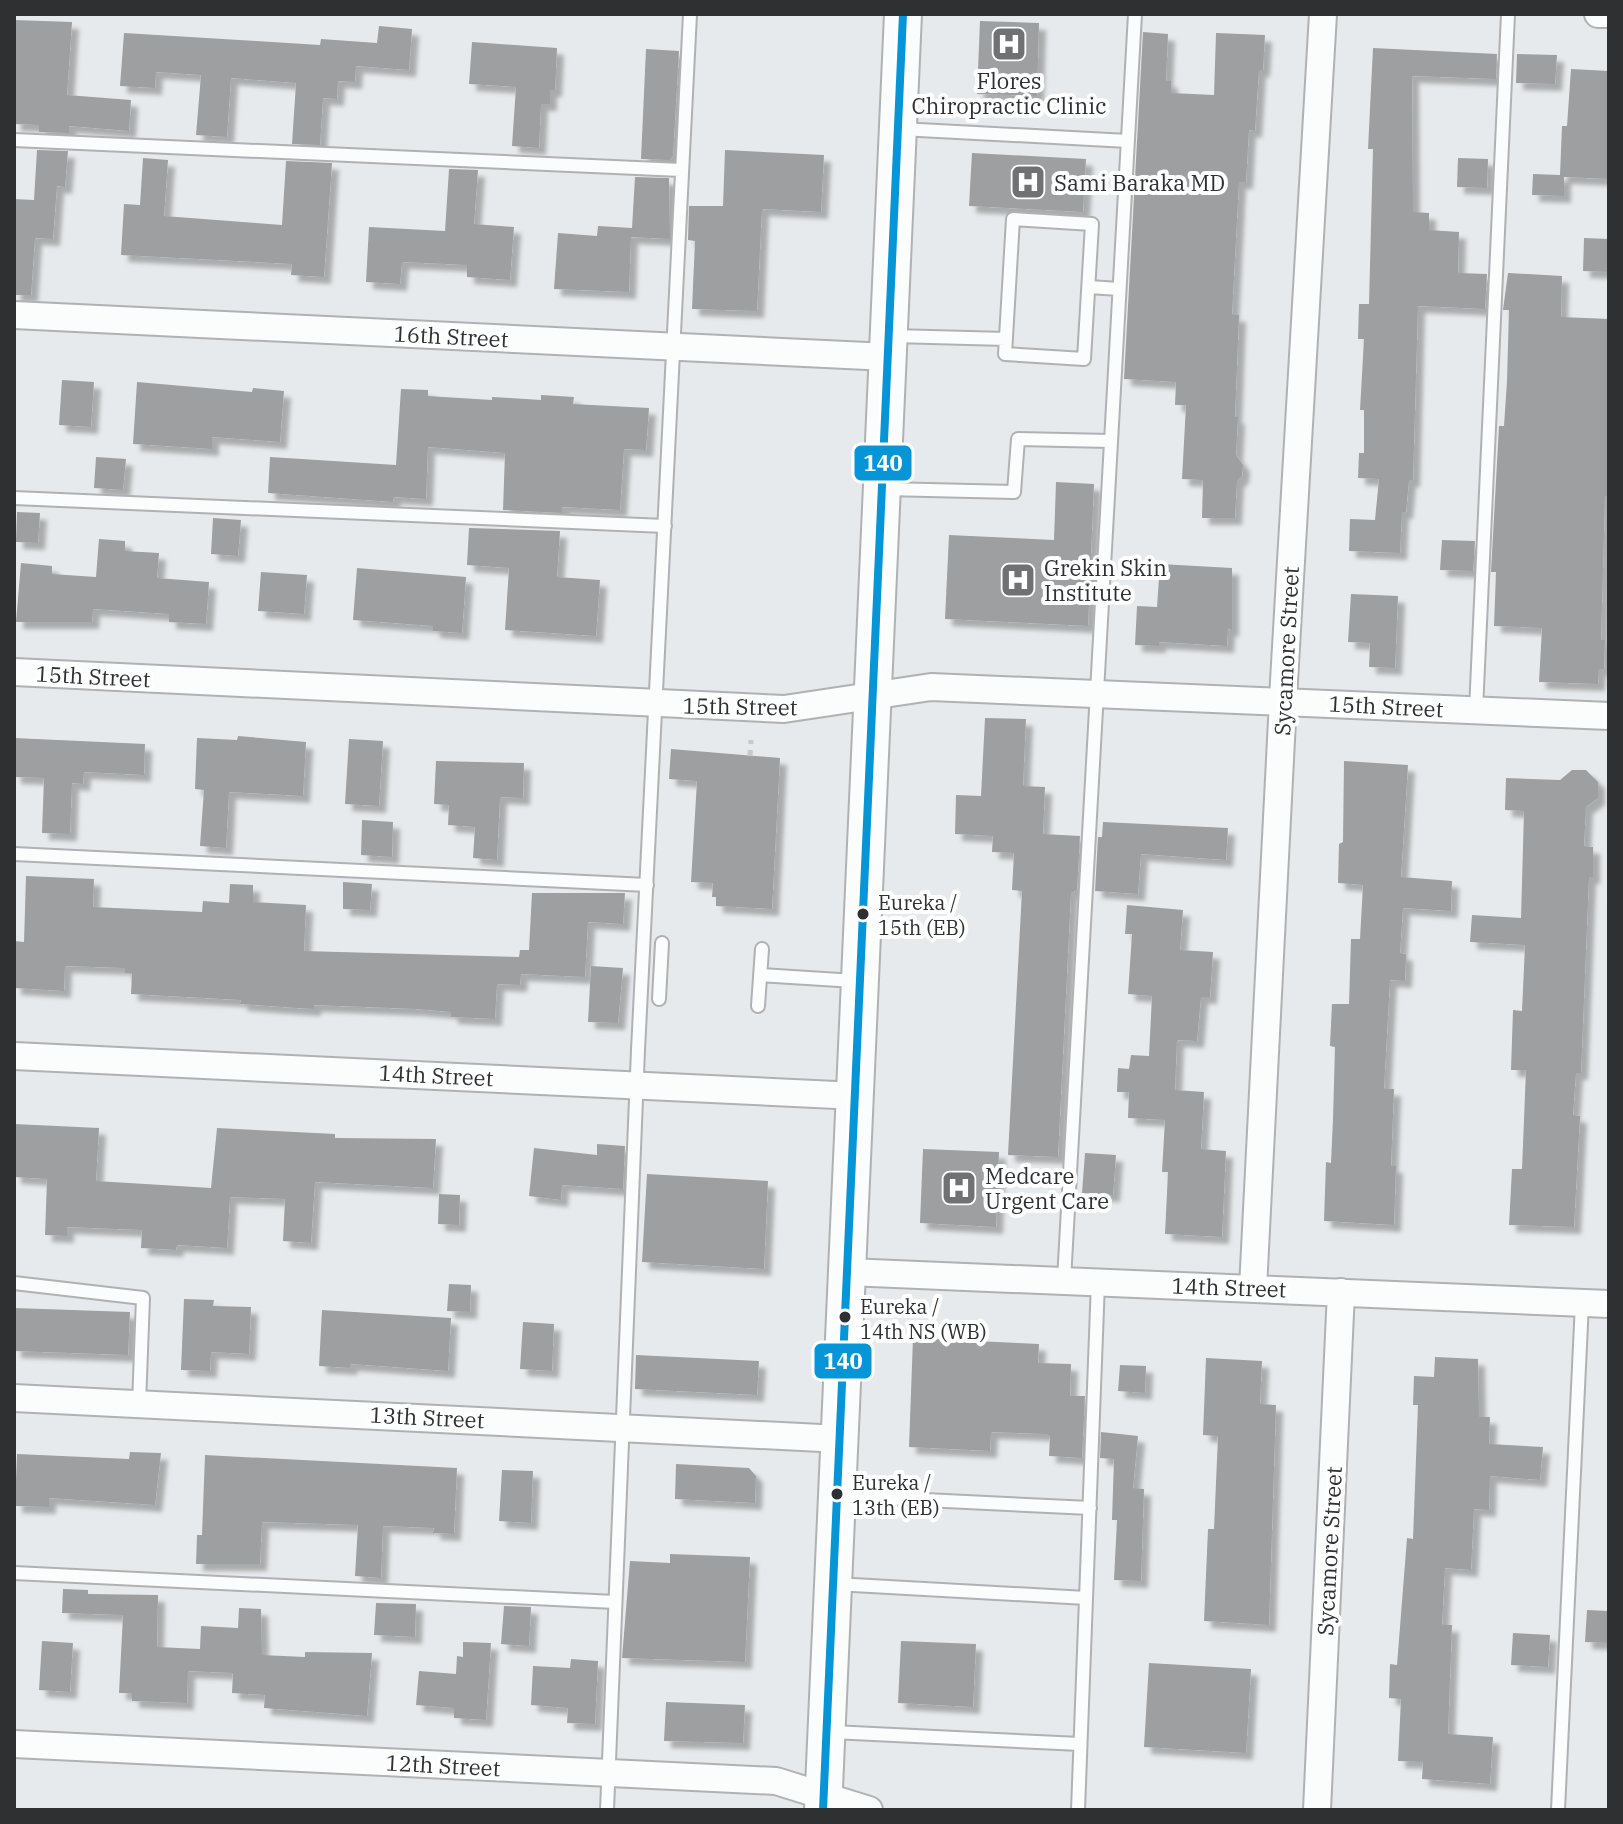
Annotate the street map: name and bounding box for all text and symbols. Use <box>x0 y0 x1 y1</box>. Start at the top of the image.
hospital icon: Flores Chiropractic Clinic <box>990 25 1028 63</box>
place label: Flores Chiropractic Clinic <box>912 66 1107 120</box>
hospital icon: Sami Baraka MD <box>1009 163 1047 201</box>
place label: Sami Baraka MD <box>1054 168 1225 197</box>
street label: 16th Street <box>393 319 509 353</box>
line badge: 140 <box>853 444 913 482</box>
text: 140 <box>863 448 903 477</box>
place label: Grekin Skin Institute <box>1044 553 1167 607</box>
hospital icon: Grekin Skin Institute <box>999 561 1037 599</box>
street label: Sycamore Street <box>1267 565 1305 736</box>
street label: 15th Street <box>35 659 151 693</box>
street label: 15th Street <box>1328 689 1444 723</box>
street label: 15th Street <box>682 691 798 722</box>
place label: Eureka / 15th (EB) <box>878 889 966 941</box>
marker: Eureka / 15th (EB) <box>855 906 871 922</box>
street label: 14th Street <box>378 1058 494 1092</box>
place label: Medcare Urgent Care <box>985 1161 1109 1215</box>
hospital icon: Medcare Urgent Care <box>940 1169 978 1207</box>
street label: 14th Street <box>1171 1271 1287 1304</box>
place label: Eureka / 14th NS (WB) <box>860 1293 986 1345</box>
marker: Eureka / 14th NS (WB) <box>837 1309 853 1325</box>
line badge: 140 <box>813 1342 873 1380</box>
text: 140 <box>823 1346 863 1375</box>
street label: 13th Street <box>369 1400 485 1434</box>
street label: Sycamore Street <box>1310 1465 1348 1636</box>
place label: Eureka / 13th (EB) <box>852 1469 940 1521</box>
marker: Eureka / 13th (EB) <box>829 1486 845 1502</box>
street label: 12th Street <box>385 1748 501 1782</box>

